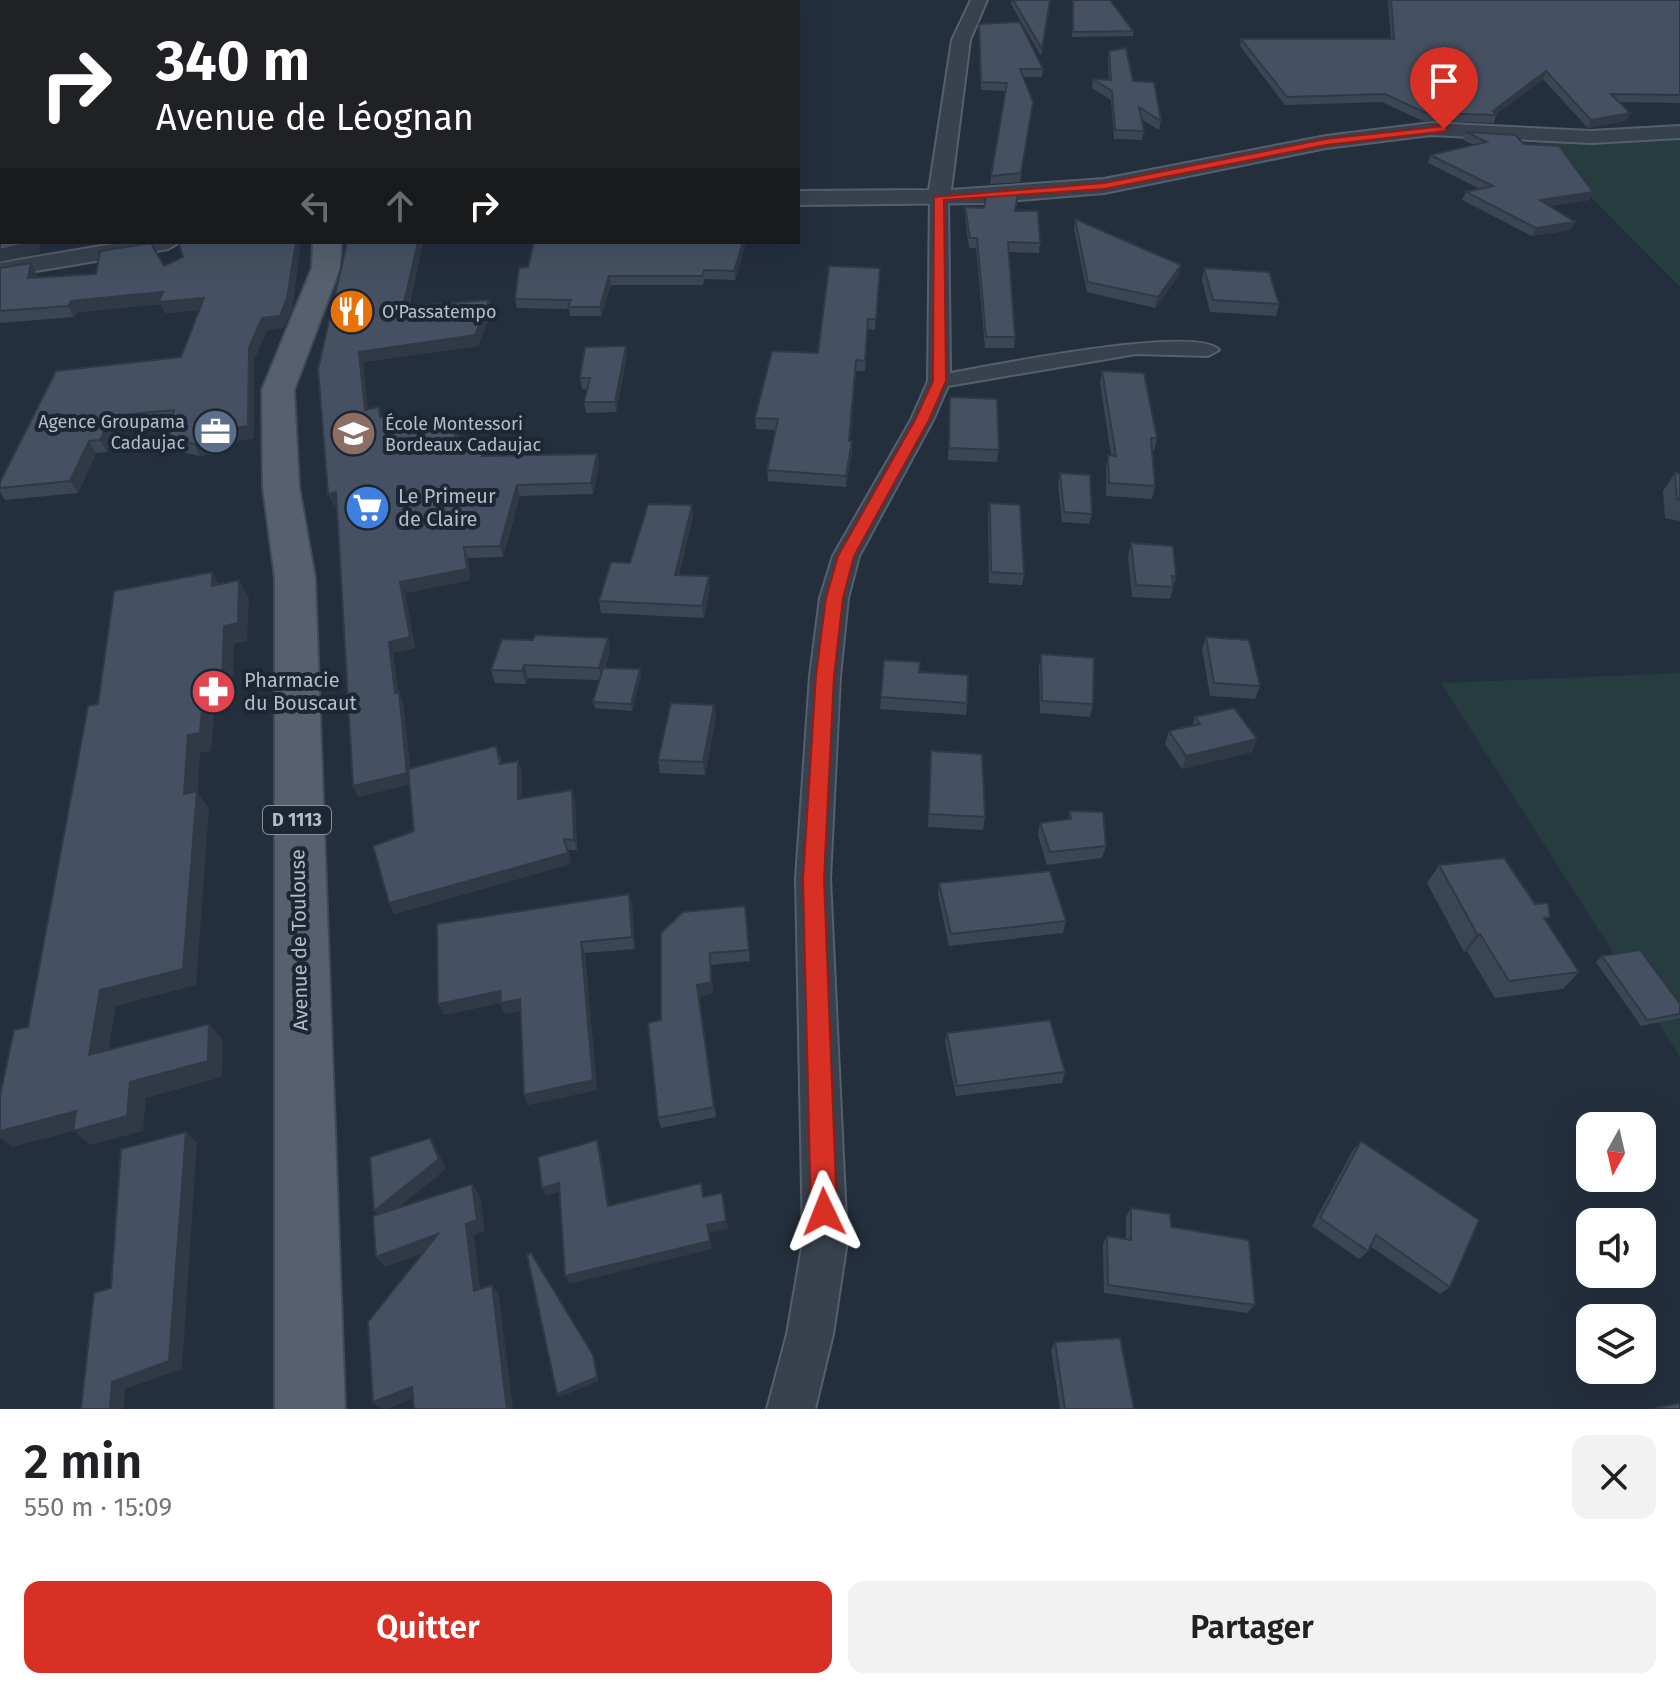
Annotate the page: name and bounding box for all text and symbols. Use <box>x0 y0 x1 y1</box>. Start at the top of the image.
text: 340 m <box>156 28 310 95</box>
icon: right <box>24 32 128 136</box>
pin <box>1410 47 1478 129</box>
icon: arrive <box>1422 59 1466 103</box>
text: Avenue de Léognan <box>156 96 474 140</box>
icon: left <box>294 184 338 228</box>
icon: ahead <box>378 184 422 228</box>
icon: right <box>462 184 506 228</box>
restaurant icon: O'Passatempo <box>327 288 375 336</box>
place label: O'Passatempo <box>382 301 496 323</box>
office icon: Agence Groupama Cadaujac <box>192 408 240 456</box>
school or university icon: École Montessori Bordeaux Cadaujac <box>330 410 378 458</box>
place label: Agence Groupama Cadaujac <box>38 411 185 454</box>
place label: École Montessori Bordeaux Cadaujac <box>385 412 542 456</box>
supermarket icon: Le Primeur de Claire <box>343 484 391 532</box>
place label: Le Primeur de Claire <box>398 484 496 531</box>
pharmacy icon: Pharmacie du Bouscaut <box>189 667 237 715</box>
place label: Pharmacie du Bouscaut <box>244 668 358 715</box>
road number: D 1113 <box>263 806 331 834</box>
street label: Avenue de Toulouse <box>285 849 313 1031</box>
north arrow <box>1576 1112 1656 1192</box>
map controls <box>1576 1112 1656 1384</box>
position arrow <box>782 1170 866 1254</box>
button: sound <box>1576 1208 1656 1288</box>
button: layers <box>1576 1304 1656 1384</box>
text: 2 min <box>24 1433 142 1491</box>
button: close <box>1572 1435 1656 1519</box>
text: 550 m · 15:09 <box>24 1492 172 1523</box>
button: Quitter <box>24 1581 832 1673</box>
button: Partager <box>848 1581 1656 1673</box>

